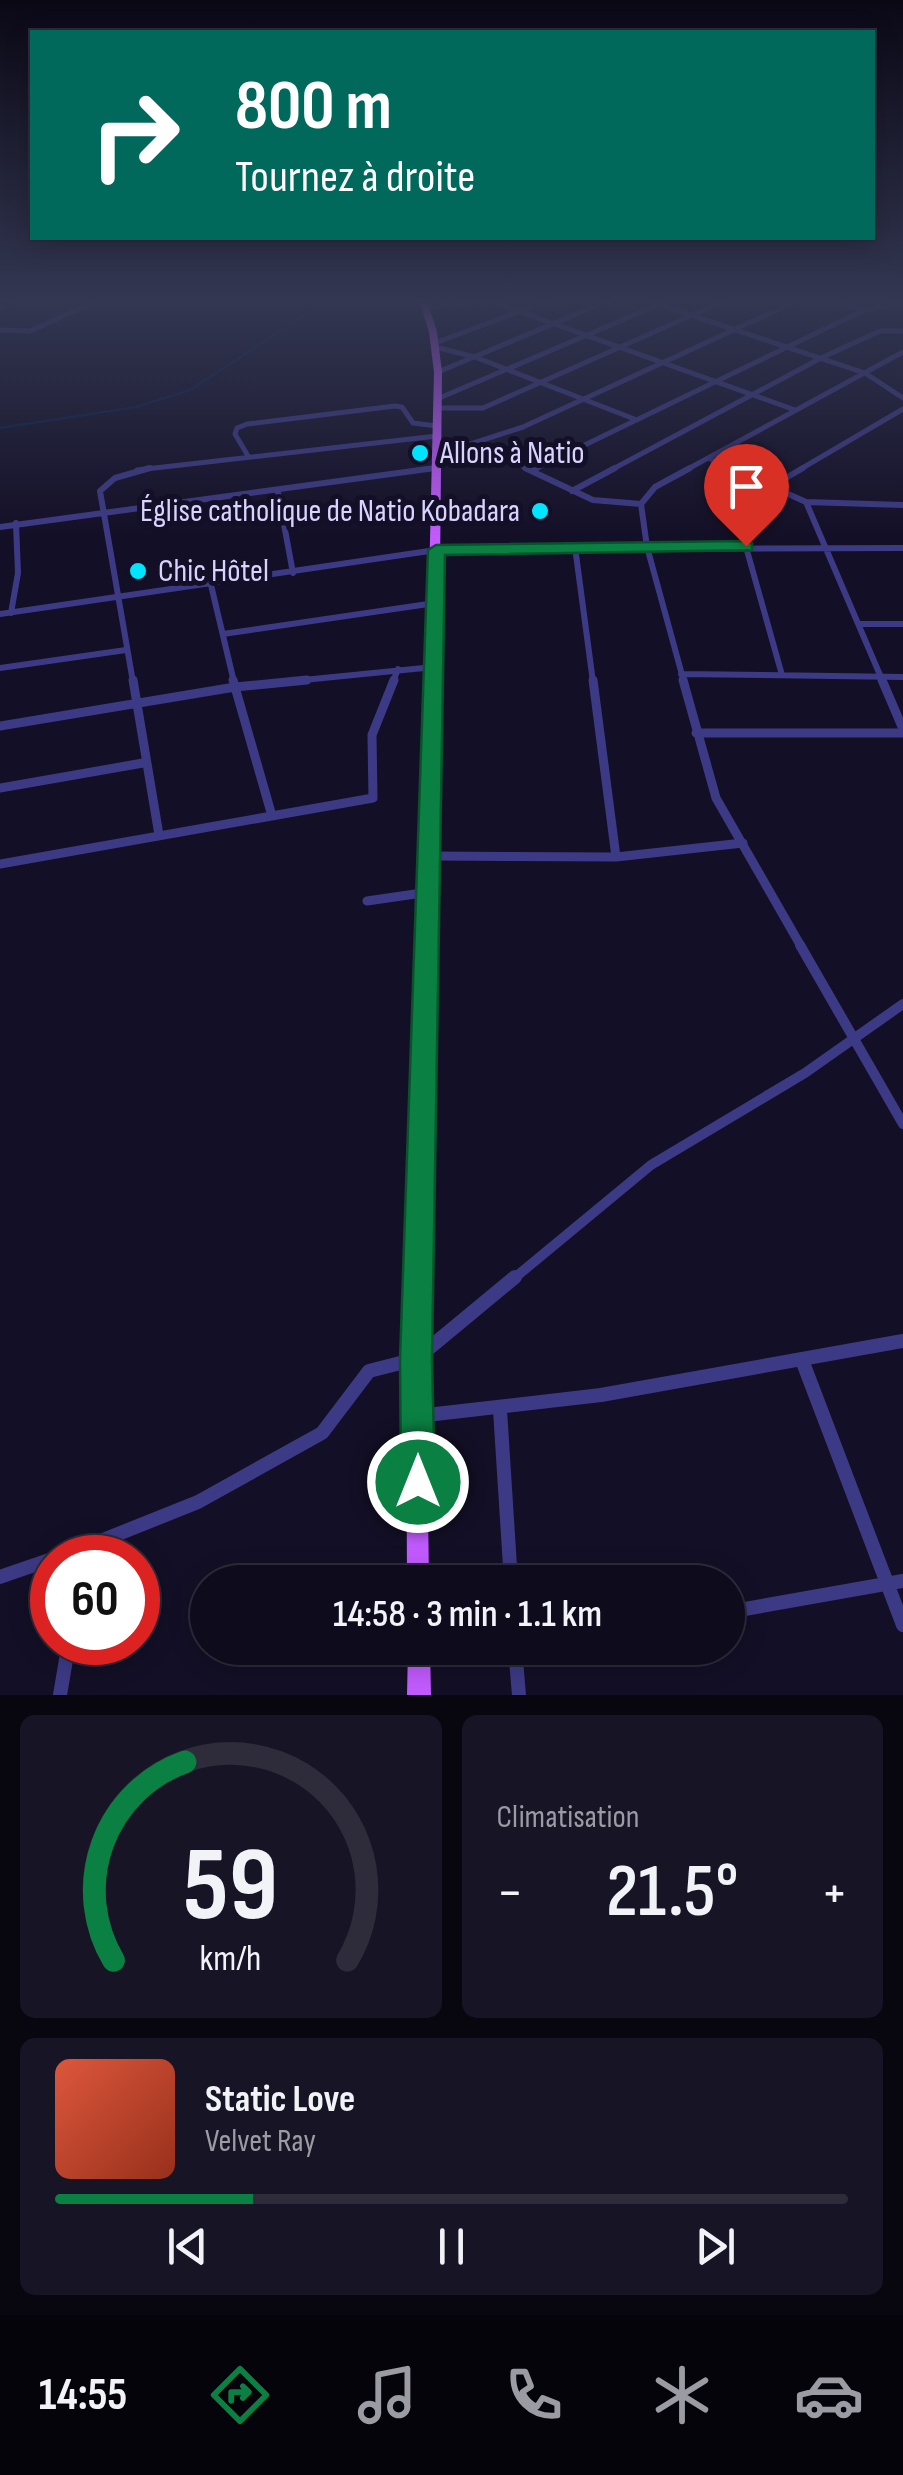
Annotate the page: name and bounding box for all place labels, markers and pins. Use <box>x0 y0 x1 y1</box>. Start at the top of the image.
place label: Allons à Natio <box>439 434 585 473</box>
marker: Allons à Natio <box>409 442 431 464</box>
pin <box>704 444 789 547</box>
place label: Église catholique de Natio Kobadara <box>140 492 520 531</box>
marker: Église catholique de Natio Kobadara <box>529 500 551 522</box>
place label: Chic Hôtel <box>158 552 269 591</box>
marker: Chic Hôtel <box>127 560 149 582</box>

